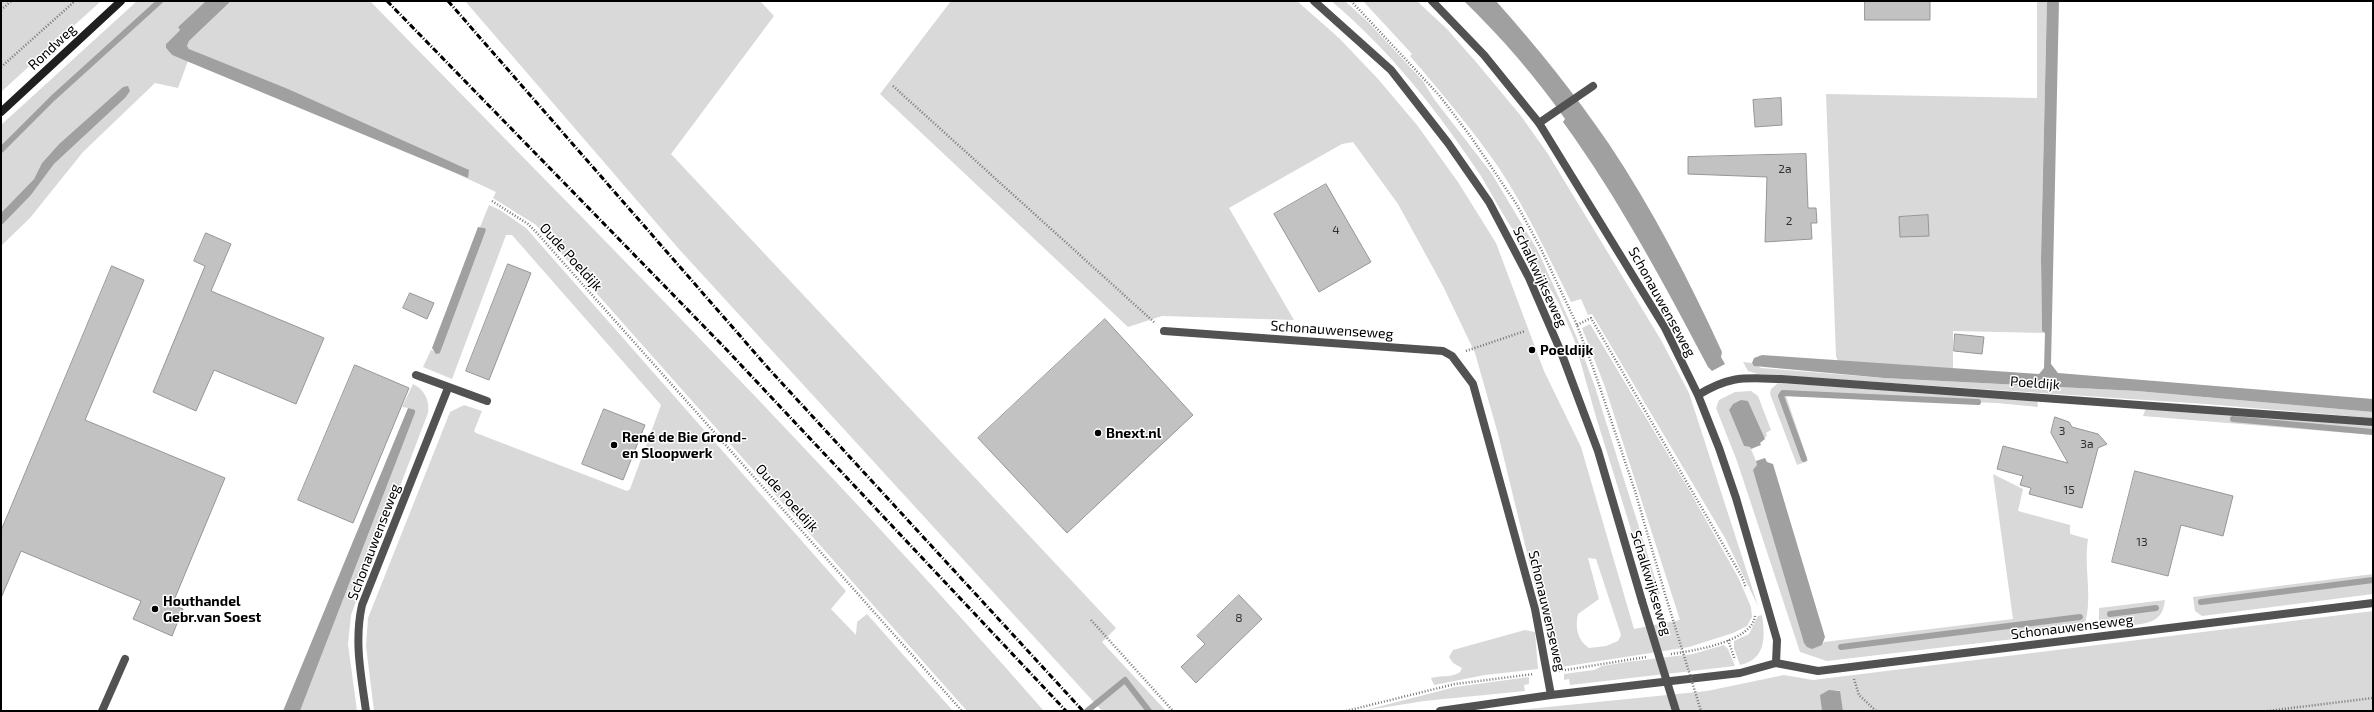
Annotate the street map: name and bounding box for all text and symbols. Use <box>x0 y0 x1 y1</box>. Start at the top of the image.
street label: Rondweg <box>25 21 79 73</box>
house number: 2a <box>1778 162 1792 176</box>
house number: 2 <box>1786 214 1792 228</box>
street label: Oude Poeldijk <box>536 219 606 295</box>
house number: 4 <box>1332 223 1340 237</box>
street label: Schalkwijkseweg <box>1509 224 1571 330</box>
street label: Schonauwenseweg <box>1625 244 1699 360</box>
street label: Schonauwenseweg <box>1270 317 1394 343</box>
place label: Poeldijk <box>1540 342 1593 358</box>
marker: Poeldijk <box>1527 345 1537 355</box>
street label: Poeldijk <box>2010 373 2060 393</box>
house number: 3 <box>2059 424 2065 438</box>
place label: Bnext.nl <box>1106 425 1161 441</box>
marker: Bnext.nl <box>1093 428 1103 438</box>
place label: René de Bie Grond- en Sloopwerk <box>622 429 747 462</box>
house number: 3a <box>2080 437 2094 451</box>
marker: René de Bie Grond- en Sloopwerk <box>609 440 619 450</box>
street label: Oude Poeldijk <box>752 460 822 536</box>
street label: Schonauwenseweg <box>344 481 404 603</box>
house number: 15 <box>2063 483 2075 497</box>
street label: Schalkwijkseweg <box>1627 528 1675 638</box>
house number: 13 <box>2136 535 2148 549</box>
street label: Schonauwenseweg <box>1525 549 1569 673</box>
place label: Houthandel Gebr.van Soest <box>163 593 261 626</box>
marker: Houthandel Gebr.van Soest <box>150 604 160 614</box>
house number: 8 <box>1235 611 1243 625</box>
street label: Schonauwenseweg <box>2010 611 2134 643</box>

